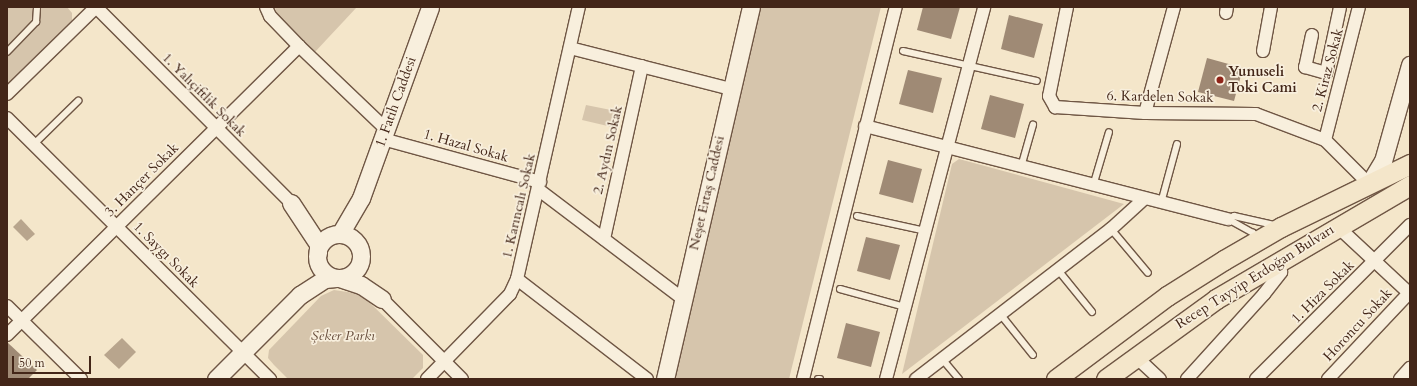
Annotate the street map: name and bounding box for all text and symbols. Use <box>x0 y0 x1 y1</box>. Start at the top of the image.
street label: 2. Kiraz Sokak <box>1309 26 1347 114</box>
street label: 1. Yalıçiftlik Sokak <box>159 50 249 140</box>
street label: 1. Fatih Caddesi <box>372 55 420 149</box>
place label: Yunuseli Toki Cami <box>1228 64 1297 96</box>
marker: Yunuseli Toki Cami <box>1215 75 1225 85</box>
street label: 6. Kardelen Sokak <box>1106 88 1214 106</box>
street label: 2. Aydın Sokak <box>590 104 626 196</box>
street label: 1. Hazal Sokak <box>422 126 510 166</box>
street label: Neşet Ertaş Caddesi <box>686 134 728 252</box>
street label: 3. Hançer Sokak <box>102 140 182 220</box>
street label: 1. Karıncalı Sokak <box>499 152 539 260</box>
street label: 1. Saygı Sokak <box>130 219 202 291</box>
street label: Recep Tayyip Erdoğan Bulvarı <box>1173 221 1337 333</box>
street label: 1. Hiza Sokak <box>1288 257 1358 327</box>
street label: Horoncu Sokak <box>1320 285 1396 365</box>
park label: Şeker Parkı <box>311 328 375 344</box>
scale bar <box>14 348 93 374</box>
text: 50 m <box>19 355 45 371</box>

